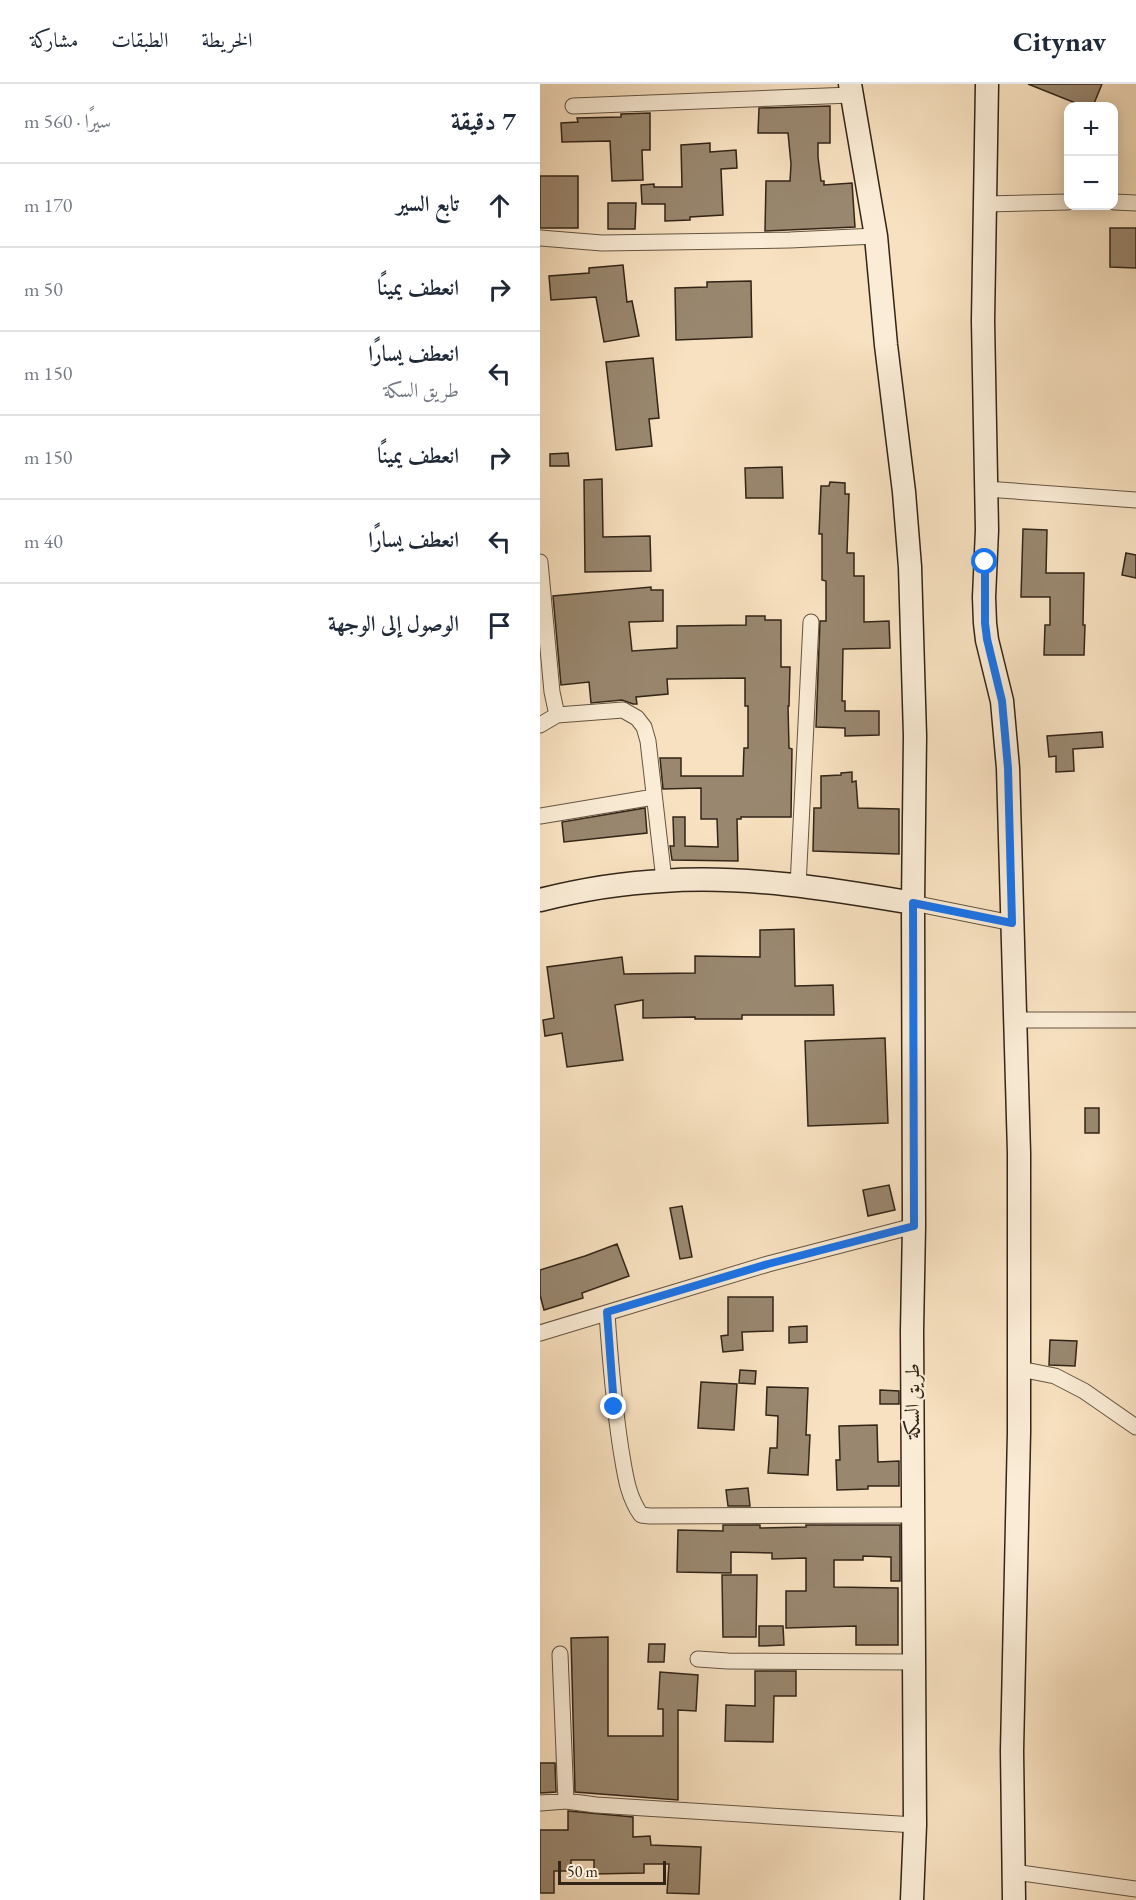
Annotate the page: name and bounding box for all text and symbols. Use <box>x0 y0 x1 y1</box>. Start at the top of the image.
text: Citynav <box>1013 23 1106 59</box>
text: مشاركة <box>30 26 78 53</box>
text: الطبقات <box>111 26 168 53</box>
text: الخريطة <box>201 26 253 53</box>
map controls <box>1064 102 1118 210</box>
button: + <box>1064 102 1118 156</box>
text: 7 دقيقة <box>451 104 516 138</box>
text: سيرًا · 560 m <box>24 108 111 134</box>
button: − <box>1064 156 1118 210</box>
text: تابع السير <box>396 189 459 218</box>
icon: ahead <box>483 189 516 222</box>
text: 170 m <box>24 192 72 218</box>
text: انعطف يمينًا <box>377 273 459 302</box>
icon: right <box>483 273 516 306</box>
text: 50 m <box>24 276 63 302</box>
text: انعطف يسارًا <box>368 339 459 368</box>
icon: left <box>483 357 516 390</box>
text: 150 m <box>24 360 72 386</box>
text: طريق السكة <box>383 377 459 403</box>
text: انعطف يمينًا <box>377 441 459 470</box>
icon: right <box>483 441 516 474</box>
text: 150 m <box>24 444 72 470</box>
text: انعطف يسارًا <box>368 525 459 554</box>
icon: left <box>483 525 516 558</box>
text: 40 m <box>24 528 63 554</box>
route start <box>971 548 997 574</box>
text: الوصول إلى الوجهة <box>328 609 459 638</box>
icon: arrive <box>483 609 516 642</box>
street label: طريق السكة <box>899 1363 925 1440</box>
route end <box>600 1393 626 1419</box>
scale bar <box>558 1858 666 1886</box>
text: 50 m <box>567 1861 598 1882</box>

